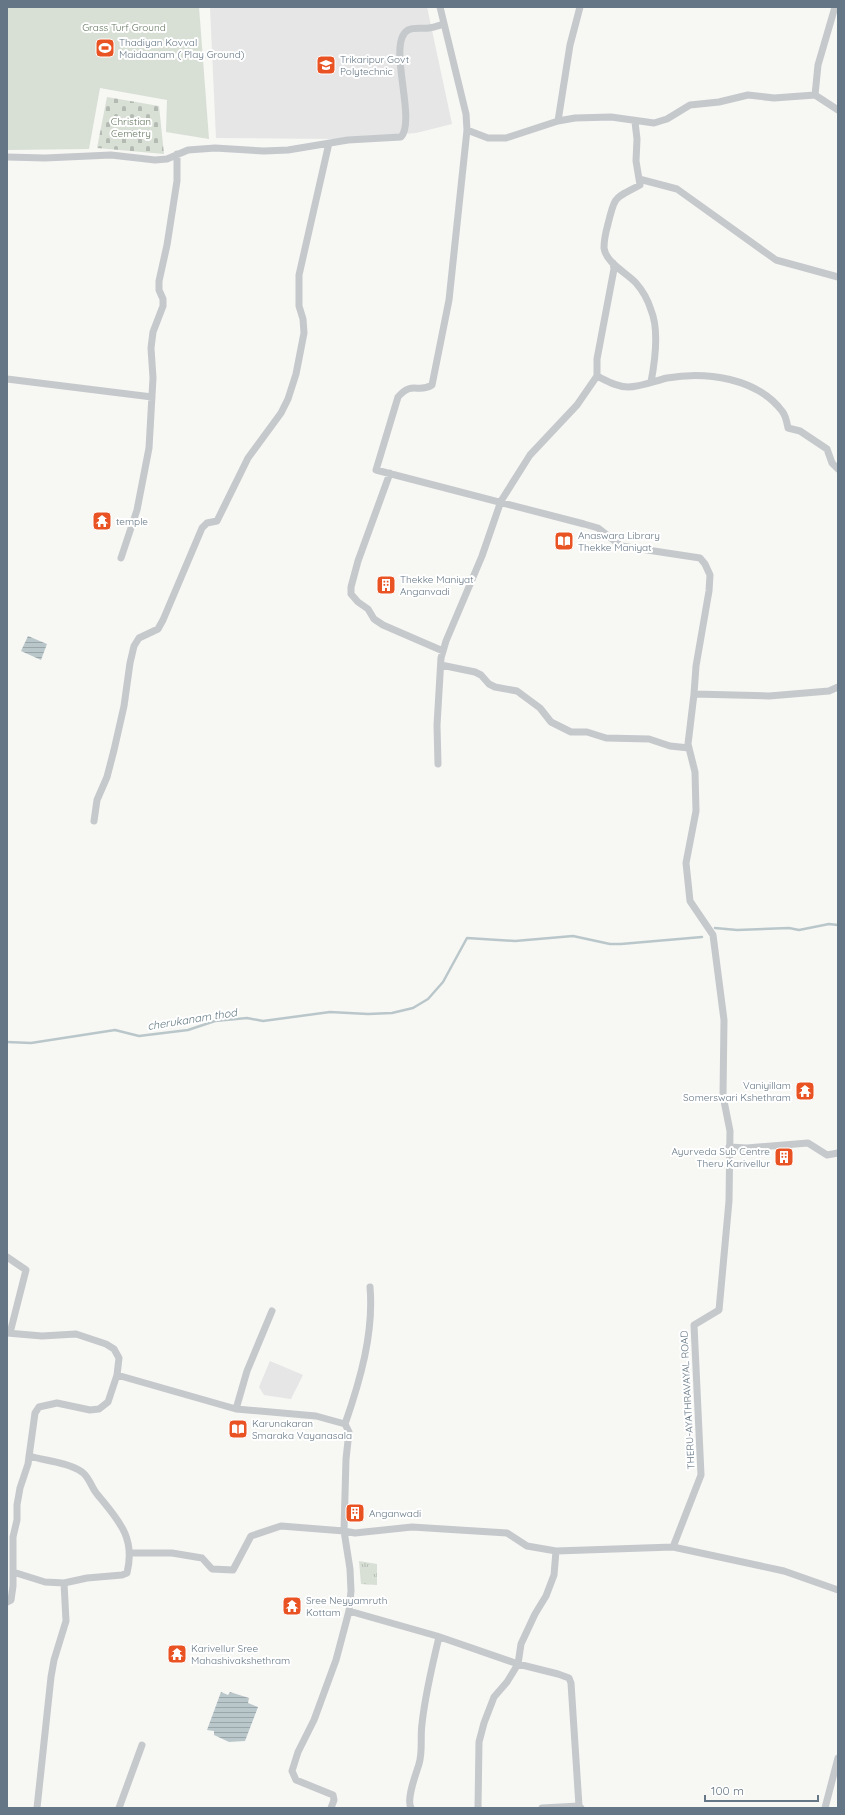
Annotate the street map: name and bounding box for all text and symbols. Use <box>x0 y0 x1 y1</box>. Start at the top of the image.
park label: Grass Turf Ground <box>82 21 166 34</box>
place label: Thadiyan Kovval Maidaanam ( Play Ground) <box>119 36 245 61</box>
sports icon: Thadiyan Kovval Maidaanam ( Play Ground) <box>94 37 116 59</box>
place label: Trikaripur Govt Polytechnic <box>340 53 410 78</box>
school or university icon: Trikaripur Govt Polytechnic <box>315 54 337 76</box>
park label: Christian Cemetry <box>111 115 151 140</box>
temple icon: temple <box>91 510 113 532</box>
place label: temple <box>116 515 148 528</box>
place label: Anaswara Library Thekke Maniyat <box>578 529 660 554</box>
library icon: Anaswara Library Thekke Maniyat <box>553 530 575 552</box>
place label: Thekke Maniyat Anganvadi <box>400 573 474 598</box>
building icon: Thekke Maniyat Anganvadi <box>375 574 397 596</box>
water label: cherukanam thod <box>146 1005 239 1033</box>
place label: Vaniyillam Somerswari Kshethram <box>683 1079 791 1104</box>
temple icon: Vaniyillam Somerswari Kshethram <box>794 1080 816 1102</box>
place label: Ayurveda Sub Centre Theru Karivellur <box>672 1145 770 1170</box>
building icon: Ayurveda Sub Centre Theru Karivellur <box>773 1146 795 1168</box>
street label: THERU-AYATHRAVAYAL ROAD <box>677 1330 698 1470</box>
place label: Karunakaran Smaraka Vayanasala <box>252 1417 352 1442</box>
library icon: Karunakaran Smaraka Vayanasala <box>227 1418 249 1440</box>
building icon: Anganwadi <box>344 1502 366 1524</box>
place label: Anganwadi <box>369 1507 421 1520</box>
place label: Sree Neyyamruth Kottam <box>306 1594 387 1619</box>
temple icon: Sree Neyyamruth Kottam <box>281 1595 303 1617</box>
place label: Karivellur Sree Mahashivakshethram <box>191 1642 290 1667</box>
temple icon: Karivellur Sree Mahashivakshethram <box>166 1643 188 1665</box>
scale bar <box>705 1777 818 1803</box>
text: 100 m <box>711 1783 744 1798</box>

